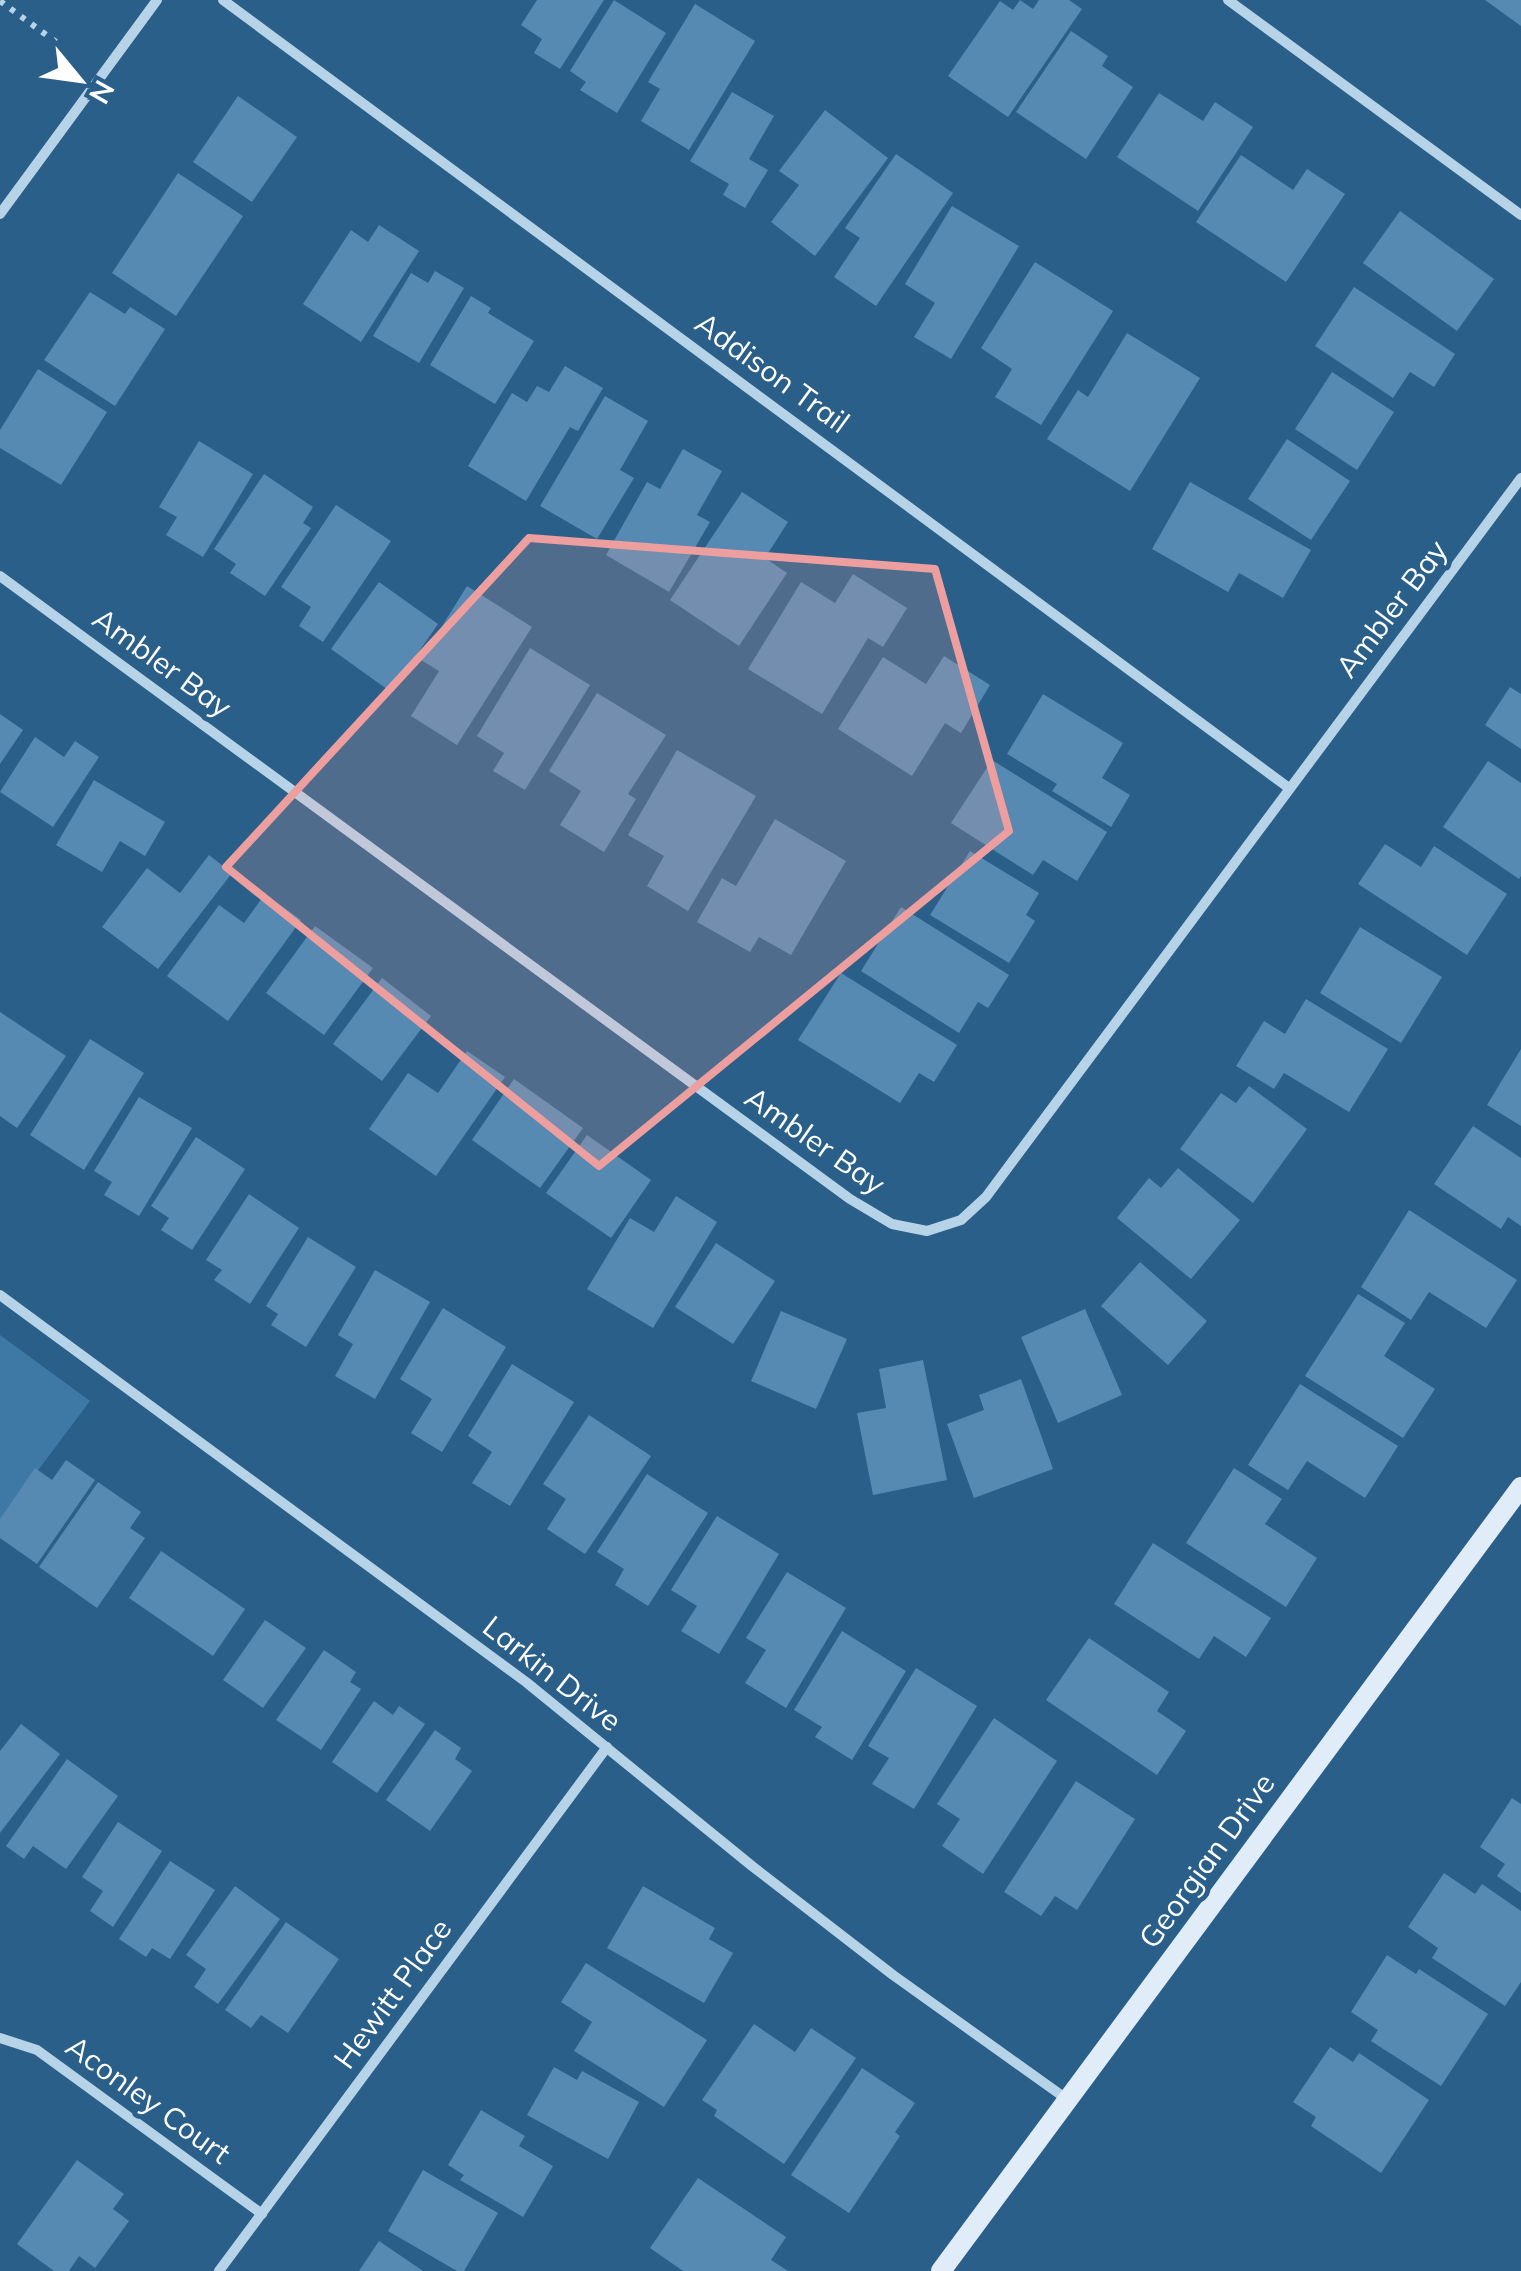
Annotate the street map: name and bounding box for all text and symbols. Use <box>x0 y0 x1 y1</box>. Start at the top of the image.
north arrow <box>30 30 130 130</box>
text: N <box>82 75 123 110</box>
street label: Addison Trail <box>688 304 857 441</box>
street label: Ambler Bay <box>1327 532 1455 685</box>
street label: Ambler Bay <box>86 599 240 725</box>
street label: Ambler Bay <box>738 1078 893 1202</box>
street label: Larkin Drive <box>476 1607 630 1739</box>
street label: Georgian Drive <box>1130 1765 1282 1955</box>
street label: Hewitt Place <box>325 1911 459 2076</box>
street label: Aconley Court <box>59 2027 238 2172</box>

